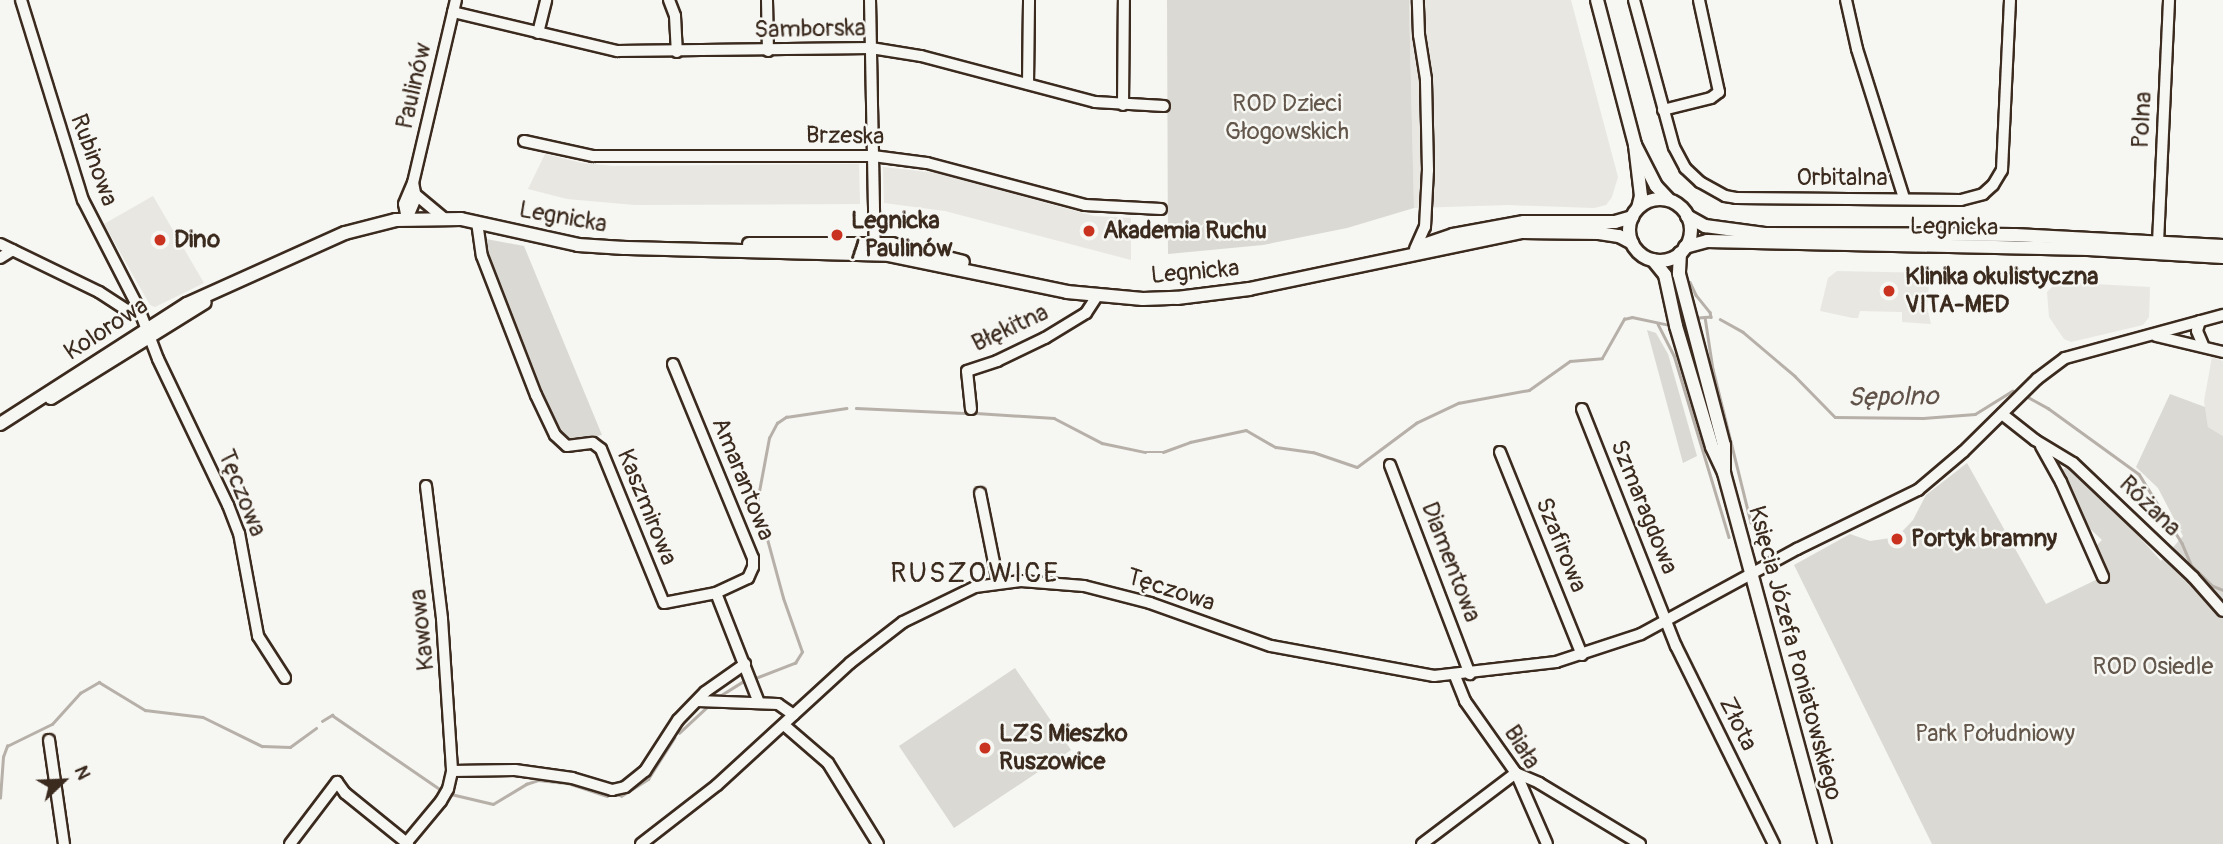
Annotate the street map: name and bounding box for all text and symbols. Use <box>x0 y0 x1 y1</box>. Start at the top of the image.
street label: Samborska <box>754 14 866 44</box>
street label: Paulinów <box>390 40 438 132</box>
park label: ROD Dzieci Głogowskich <box>1225 90 1349 146</box>
street label: Polna <box>2126 91 2158 149</box>
street label: Rubinowa <box>64 110 124 210</box>
street label: Brzeska <box>806 121 884 151</box>
street label: Orbitalna <box>1796 164 1888 192</box>
street label: Legnicka <box>517 195 609 239</box>
place label: Legnicka / Paulinów <box>851 207 953 263</box>
street label: Legnicka <box>1909 212 1999 242</box>
place label: Akademia Ruchu <box>1103 217 1267 245</box>
marker: Akademia Ruchu <box>1081 223 1097 239</box>
place label: Dino <box>174 226 220 254</box>
marker: Legnicka / Paulinów <box>829 227 845 243</box>
marker: Dino <box>152 232 168 248</box>
street label: Legnicka <box>1150 254 1240 290</box>
place label: Klinika okulistyczna VITA-MED <box>1905 263 2098 319</box>
marker: Klinika okulistyczna VITA-MED <box>1879 281 1899 301</box>
street label: Kolorowa <box>59 291 153 367</box>
street label: Błękitna <box>967 298 1053 358</box>
water label: Sępolno <box>1847 382 1939 414</box>
street label: Amarantowa <box>705 414 781 544</box>
street label: Szmaragdowa <box>1604 436 1684 578</box>
street label: Tęczowa <box>212 445 272 541</box>
street label: Kaszmirowa <box>611 445 683 569</box>
street label: Różana <box>2113 470 2187 542</box>
street label: Szafirowa <box>1529 493 1593 597</box>
street label: Diamentowa <box>1415 498 1487 626</box>
street label: Księcia Józefa Poniatowskiego <box>1742 503 1848 803</box>
place label: Portyk bramny <box>1911 525 2057 553</box>
marker: Portyk bramny <box>1889 531 1905 547</box>
district label: RUSZOWICE <box>891 557 1059 591</box>
street label: Tęczowa <box>1123 562 1219 618</box>
street label: Kawowa <box>403 588 441 672</box>
park label: ROD Osiedle <box>2093 653 2213 681</box>
street label: Złota <box>1713 693 1763 755</box>
place label: LZS Mieszko Ruszowice <box>999 720 1128 776</box>
street label: Biała <box>1498 720 1546 774</box>
park label: Park Południowy <box>1915 720 2075 748</box>
marker: LZS Mieszko Ruszowice <box>977 740 993 756</box>
north arrow <box>28 746 98 816</box>
text: N <box>69 762 96 783</box>

